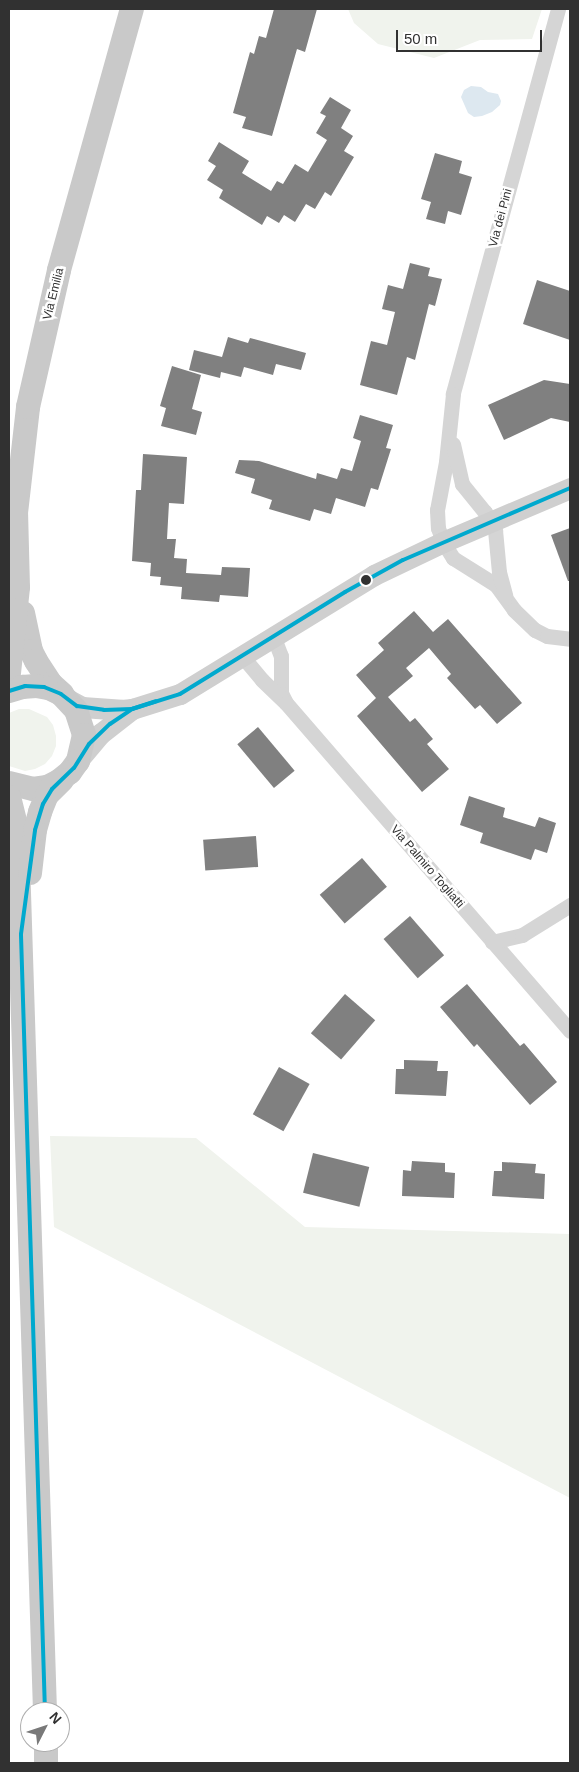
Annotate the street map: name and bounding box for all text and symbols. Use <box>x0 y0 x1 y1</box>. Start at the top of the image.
scale bar <box>399 20 545 52</box>
text: 50 m <box>404 30 437 47</box>
street label: Via dei Pini <box>486 187 516 249</box>
street label: Via Emilia <box>41 266 67 322</box>
unlabelled marker <box>361 575 371 585</box>
street label: Via Palmiro Togliatti <box>387 823 467 911</box>
north arrow <box>20 1702 70 1752</box>
text: N <box>46 1709 65 1727</box>

